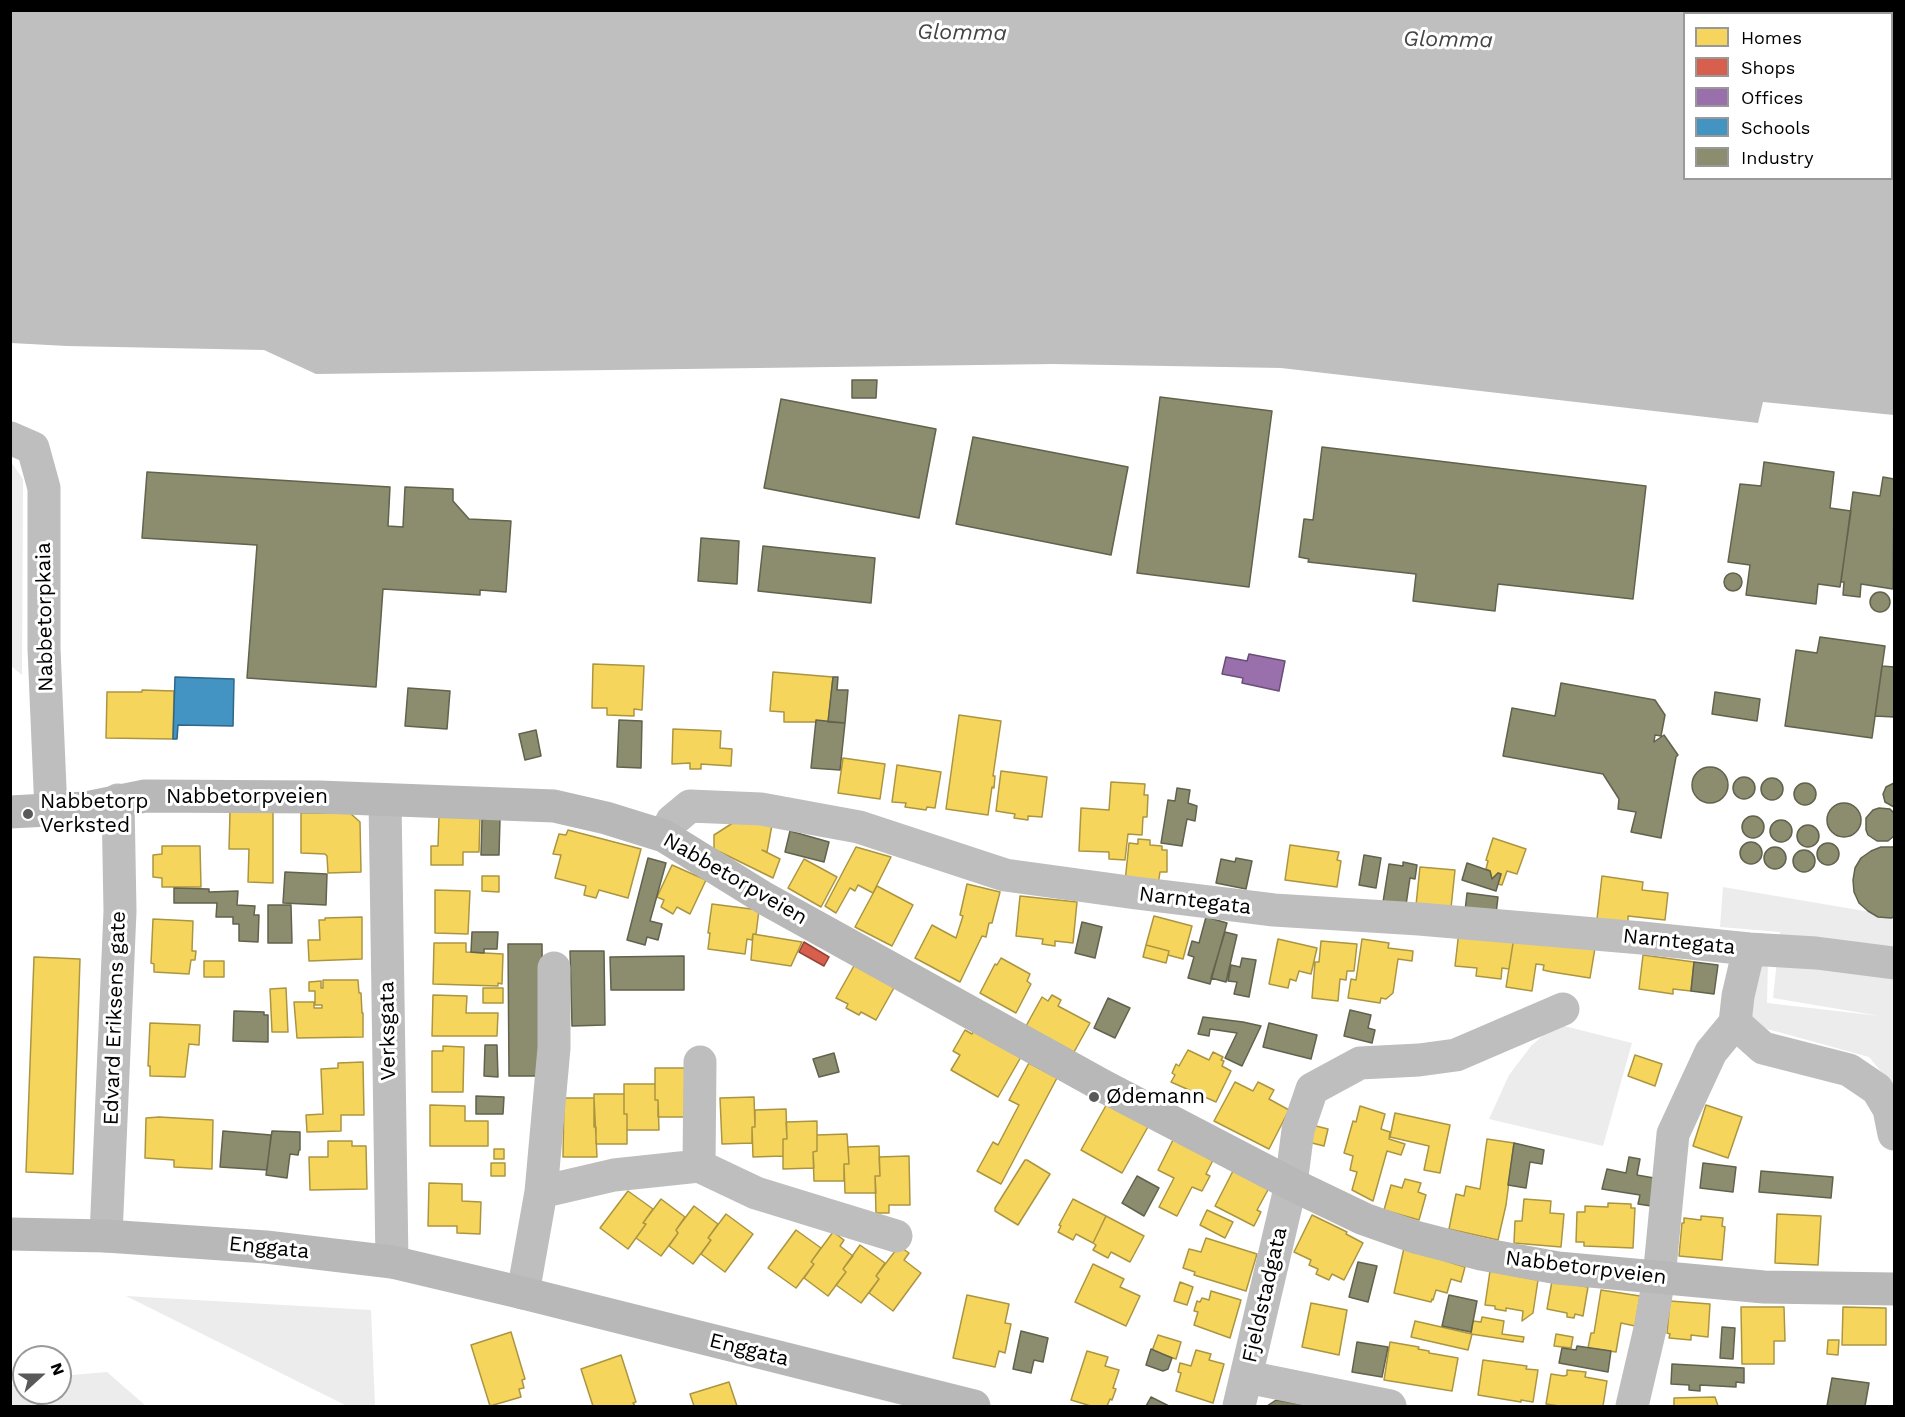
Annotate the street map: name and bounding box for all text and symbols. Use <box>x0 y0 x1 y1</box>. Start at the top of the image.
legend <box>1683 12 1893 180</box>
water label: Glomma <box>917 19 1007 47</box>
water label: Glomma <box>1403 26 1493 54</box>
text: Homes <box>1741 27 1802 48</box>
text: Shops <box>1741 57 1795 78</box>
text: Offices <box>1741 87 1803 108</box>
text: Schools <box>1741 117 1810 138</box>
text: Industry <box>1741 147 1813 168</box>
street label: Nabbetorpkaia <box>31 542 59 692</box>
street label: Nabbetorpveien <box>166 784 328 810</box>
place label: Nabbetorp Verksted <box>40 789 148 839</box>
marker: Nabbetorp Verksted <box>21 807 35 821</box>
street label: Nabbetorpveien <box>658 828 812 930</box>
street label: Narntegata <box>1137 882 1253 920</box>
street label: Edvard Eriksens gate <box>99 910 131 1126</box>
street label: Narntegata <box>1622 924 1736 960</box>
street label: Verksgata <box>375 981 401 1081</box>
place label: Ødemann <box>1106 1084 1205 1110</box>
marker: Ødemann <box>1087 1090 1101 1104</box>
street label: Fjeldstadgata <box>1237 1225 1293 1365</box>
street label: Enggata <box>227 1231 311 1265</box>
street label: Nabbetorpveien <box>1504 1246 1668 1290</box>
street label: Enggata <box>707 1328 791 1372</box>
north arrow <box>12 1345 72 1405</box>
text: N <box>46 1360 68 1378</box>

